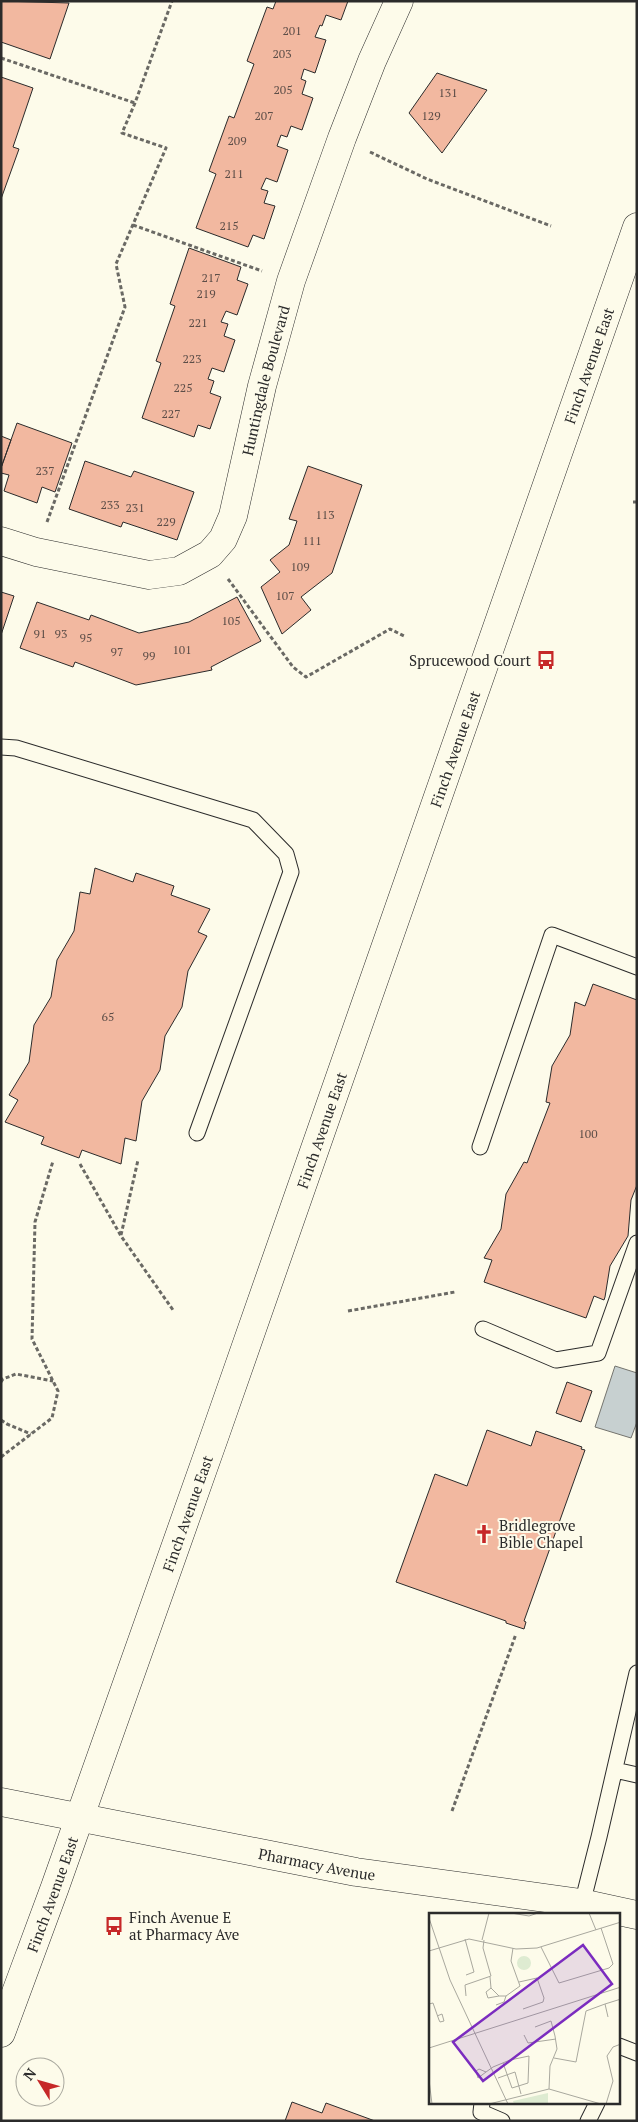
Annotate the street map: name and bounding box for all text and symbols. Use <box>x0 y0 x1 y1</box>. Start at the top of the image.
house number: 201 <box>282 23 302 38</box>
house number: 203 <box>272 46 292 61</box>
house number: 205 <box>273 82 293 97</box>
house number: 131 <box>438 85 458 100</box>
house number: 207 <box>254 108 274 123</box>
house number: 129 <box>421 108 441 123</box>
house number: 209 <box>227 133 247 148</box>
house number: 211 <box>224 166 244 181</box>
house number: 215 <box>219 218 239 233</box>
house number: 217 <box>201 270 221 285</box>
house number: 219 <box>196 286 216 301</box>
street label: Huntingdale Boulevard <box>237 303 294 457</box>
street label: Finch Avenue East <box>559 304 618 426</box>
house number: 221 <box>188 315 208 330</box>
house number: 223 <box>182 351 202 366</box>
house number: 225 <box>173 380 193 395</box>
house number: 227 <box>161 406 181 421</box>
house number: 237 <box>35 463 55 478</box>
house number: 233 <box>100 497 120 512</box>
house number: 231 <box>125 500 145 515</box>
house number: 113 <box>315 507 335 522</box>
house number: 229 <box>156 514 176 529</box>
house number: 111 <box>302 533 322 548</box>
house number: 109 <box>290 559 310 574</box>
house number: 107 <box>275 588 295 603</box>
house number: 105 <box>221 613 241 628</box>
house number: 91 <box>34 626 46 641</box>
house number: 93 <box>55 626 67 641</box>
house number: 95 <box>80 630 92 645</box>
house number: 101 <box>172 642 192 657</box>
house number: 97 <box>111 644 123 659</box>
house number: 99 <box>143 648 155 663</box>
bus stop icon: Sprucewood Court <box>535 649 557 671</box>
place label: Sprucewood Court <box>409 650 531 670</box>
street label: Finch Avenue East <box>425 688 484 810</box>
house number: 65 <box>102 1009 114 1024</box>
street label: Finch Avenue East <box>292 1069 351 1191</box>
house number: 100 <box>578 1126 598 1141</box>
street label: Finch Avenue East <box>157 1452 217 1574</box>
place label: Bridlegrove Bible Chapel <box>499 1515 583 1552</box>
church icon: Bridlegrove Bible Chapel <box>473 1523 495 1545</box>
street label: Finch Avenue East <box>22 1833 82 1955</box>
street label: Pharmacy Avenue <box>257 1843 377 1885</box>
place label: Finch Avenue E at Pharmacy Ave <box>129 1907 239 1944</box>
inset map <box>429 1913 620 2104</box>
bus stop icon: Finch Avenue E at Pharmacy Ave <box>103 1915 125 1937</box>
north arrow <box>15 2057 65 2107</box>
text: N <box>18 2064 40 2084</box>

